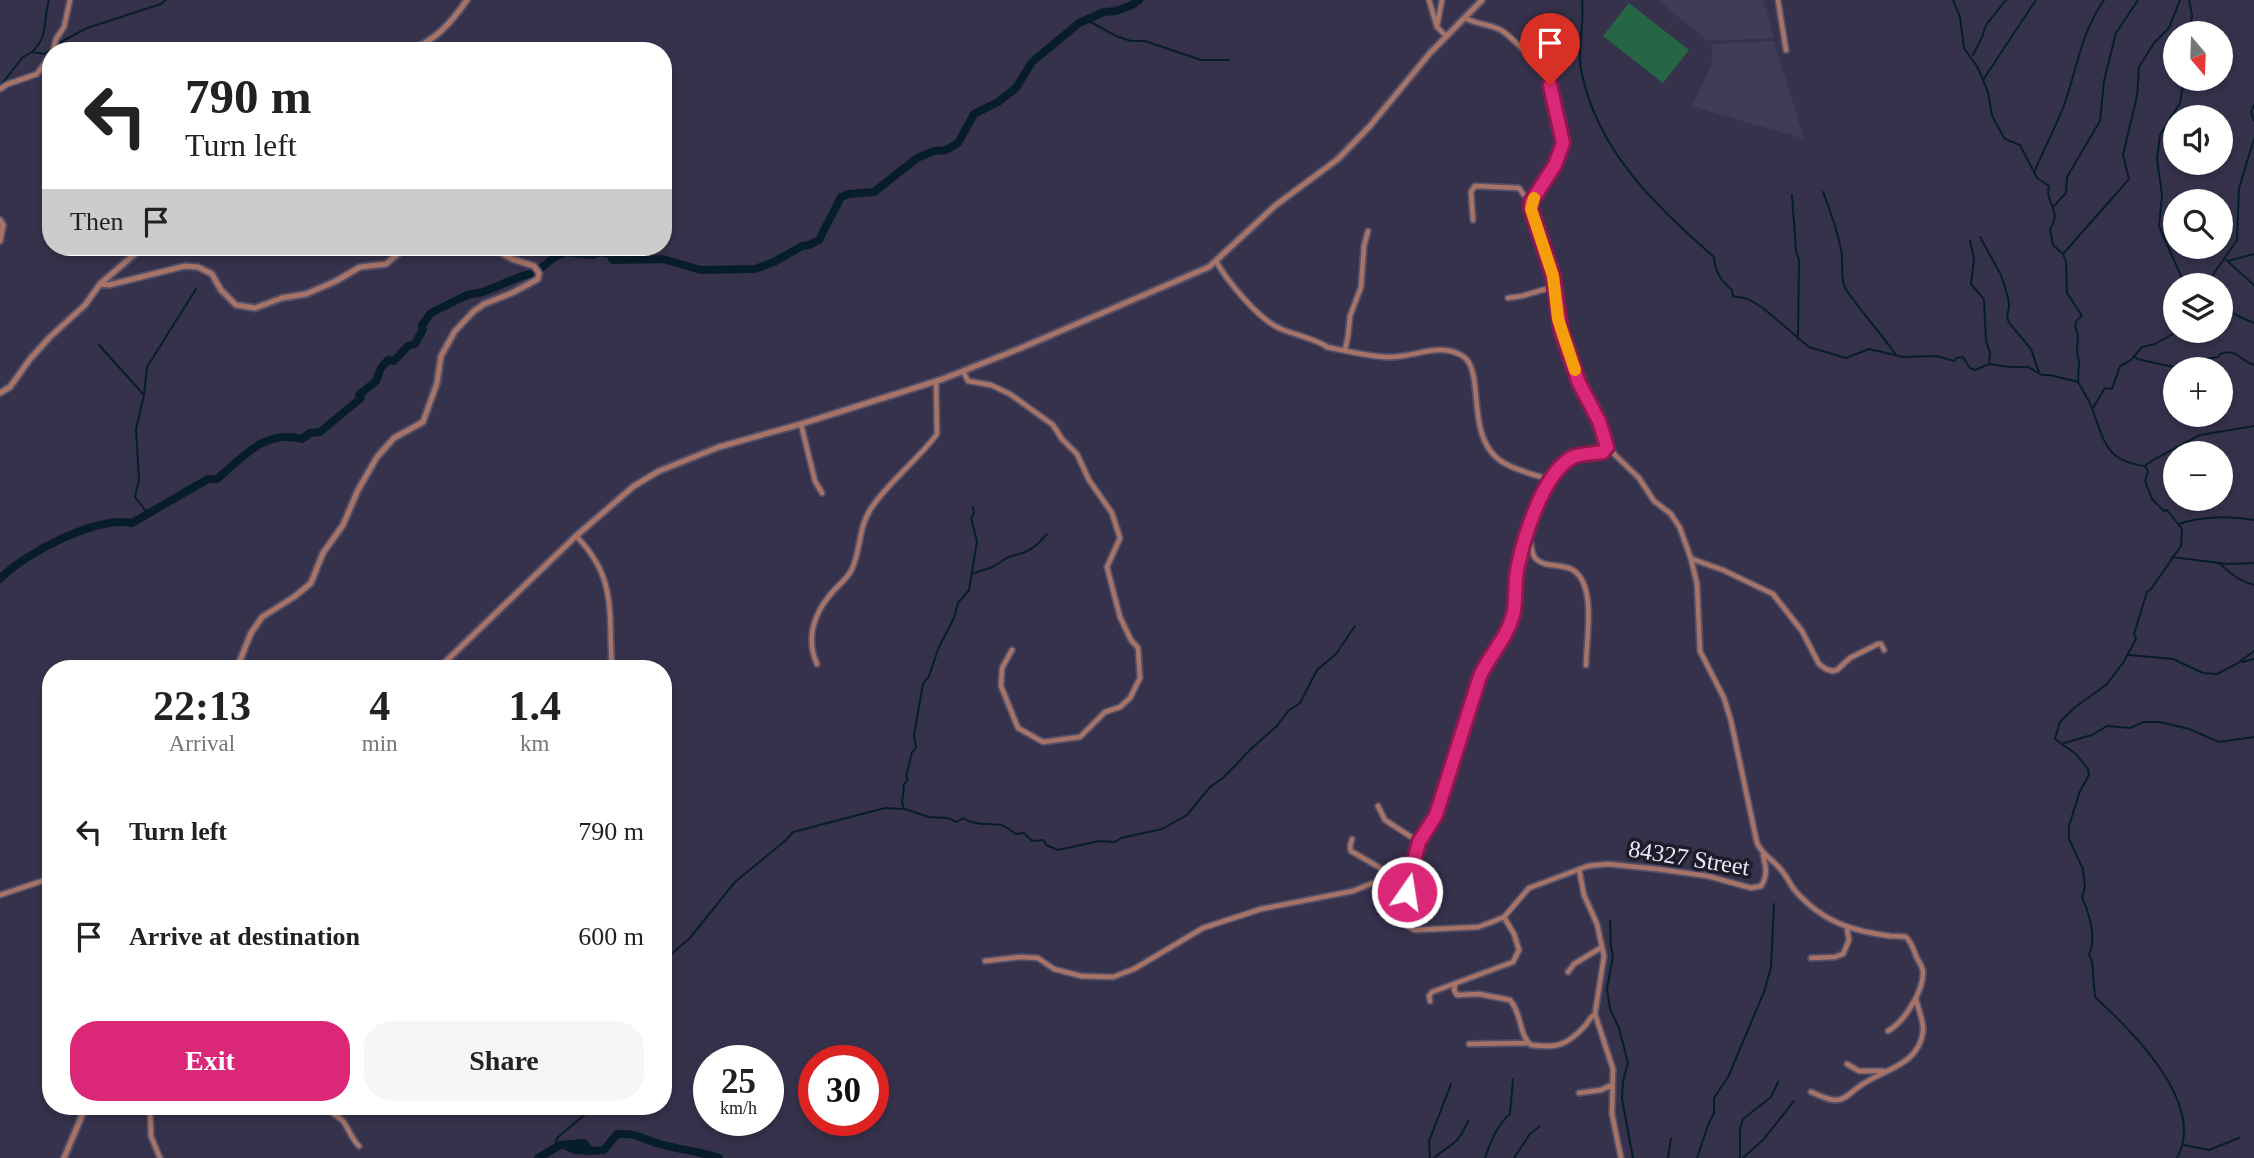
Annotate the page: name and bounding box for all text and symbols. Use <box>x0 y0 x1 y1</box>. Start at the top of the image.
pin <box>1520 13 1580 85</box>
north arrow <box>2163 21 2233 91</box>
map controls <box>2163 21 2233 511</box>
icon: arrive <box>1531 24 1569 62</box>
text: 790 m <box>185 69 312 124</box>
icon: left <box>70 70 161 161</box>
button: sound <box>2163 105 2233 175</box>
text: Turn left <box>185 127 297 163</box>
button: search <box>2163 189 2233 259</box>
icon: arrive <box>137 203 175 241</box>
text: Then <box>70 207 123 236</box>
button: layers <box>2163 273 2233 343</box>
button: + <box>2163 357 2233 427</box>
button: − <box>2163 441 2233 511</box>
text: 22:13 <box>153 683 251 729</box>
text: 4 <box>369 683 390 729</box>
text: 1.4 <box>509 683 561 729</box>
text: Arrival <box>169 731 235 756</box>
text: min <box>362 731 398 756</box>
text: km <box>520 731 549 756</box>
icon: left <box>70 813 108 851</box>
text: Turn left <box>129 817 227 846</box>
text: 790 m <box>578 817 644 846</box>
street label: 84327 Street <box>1627 836 1752 880</box>
position arrow <box>1370 855 1444 929</box>
icon: arrive <box>70 918 108 956</box>
text: Arrive at destination <box>129 922 360 951</box>
text: 600 m <box>578 922 644 951</box>
button: Exit <box>70 1021 350 1101</box>
button: Share <box>364 1021 644 1101</box>
speed limit sign: 30 <box>798 1045 889 1136</box>
text: 25 <box>721 1062 756 1101</box>
text: km/h <box>720 1098 757 1118</box>

